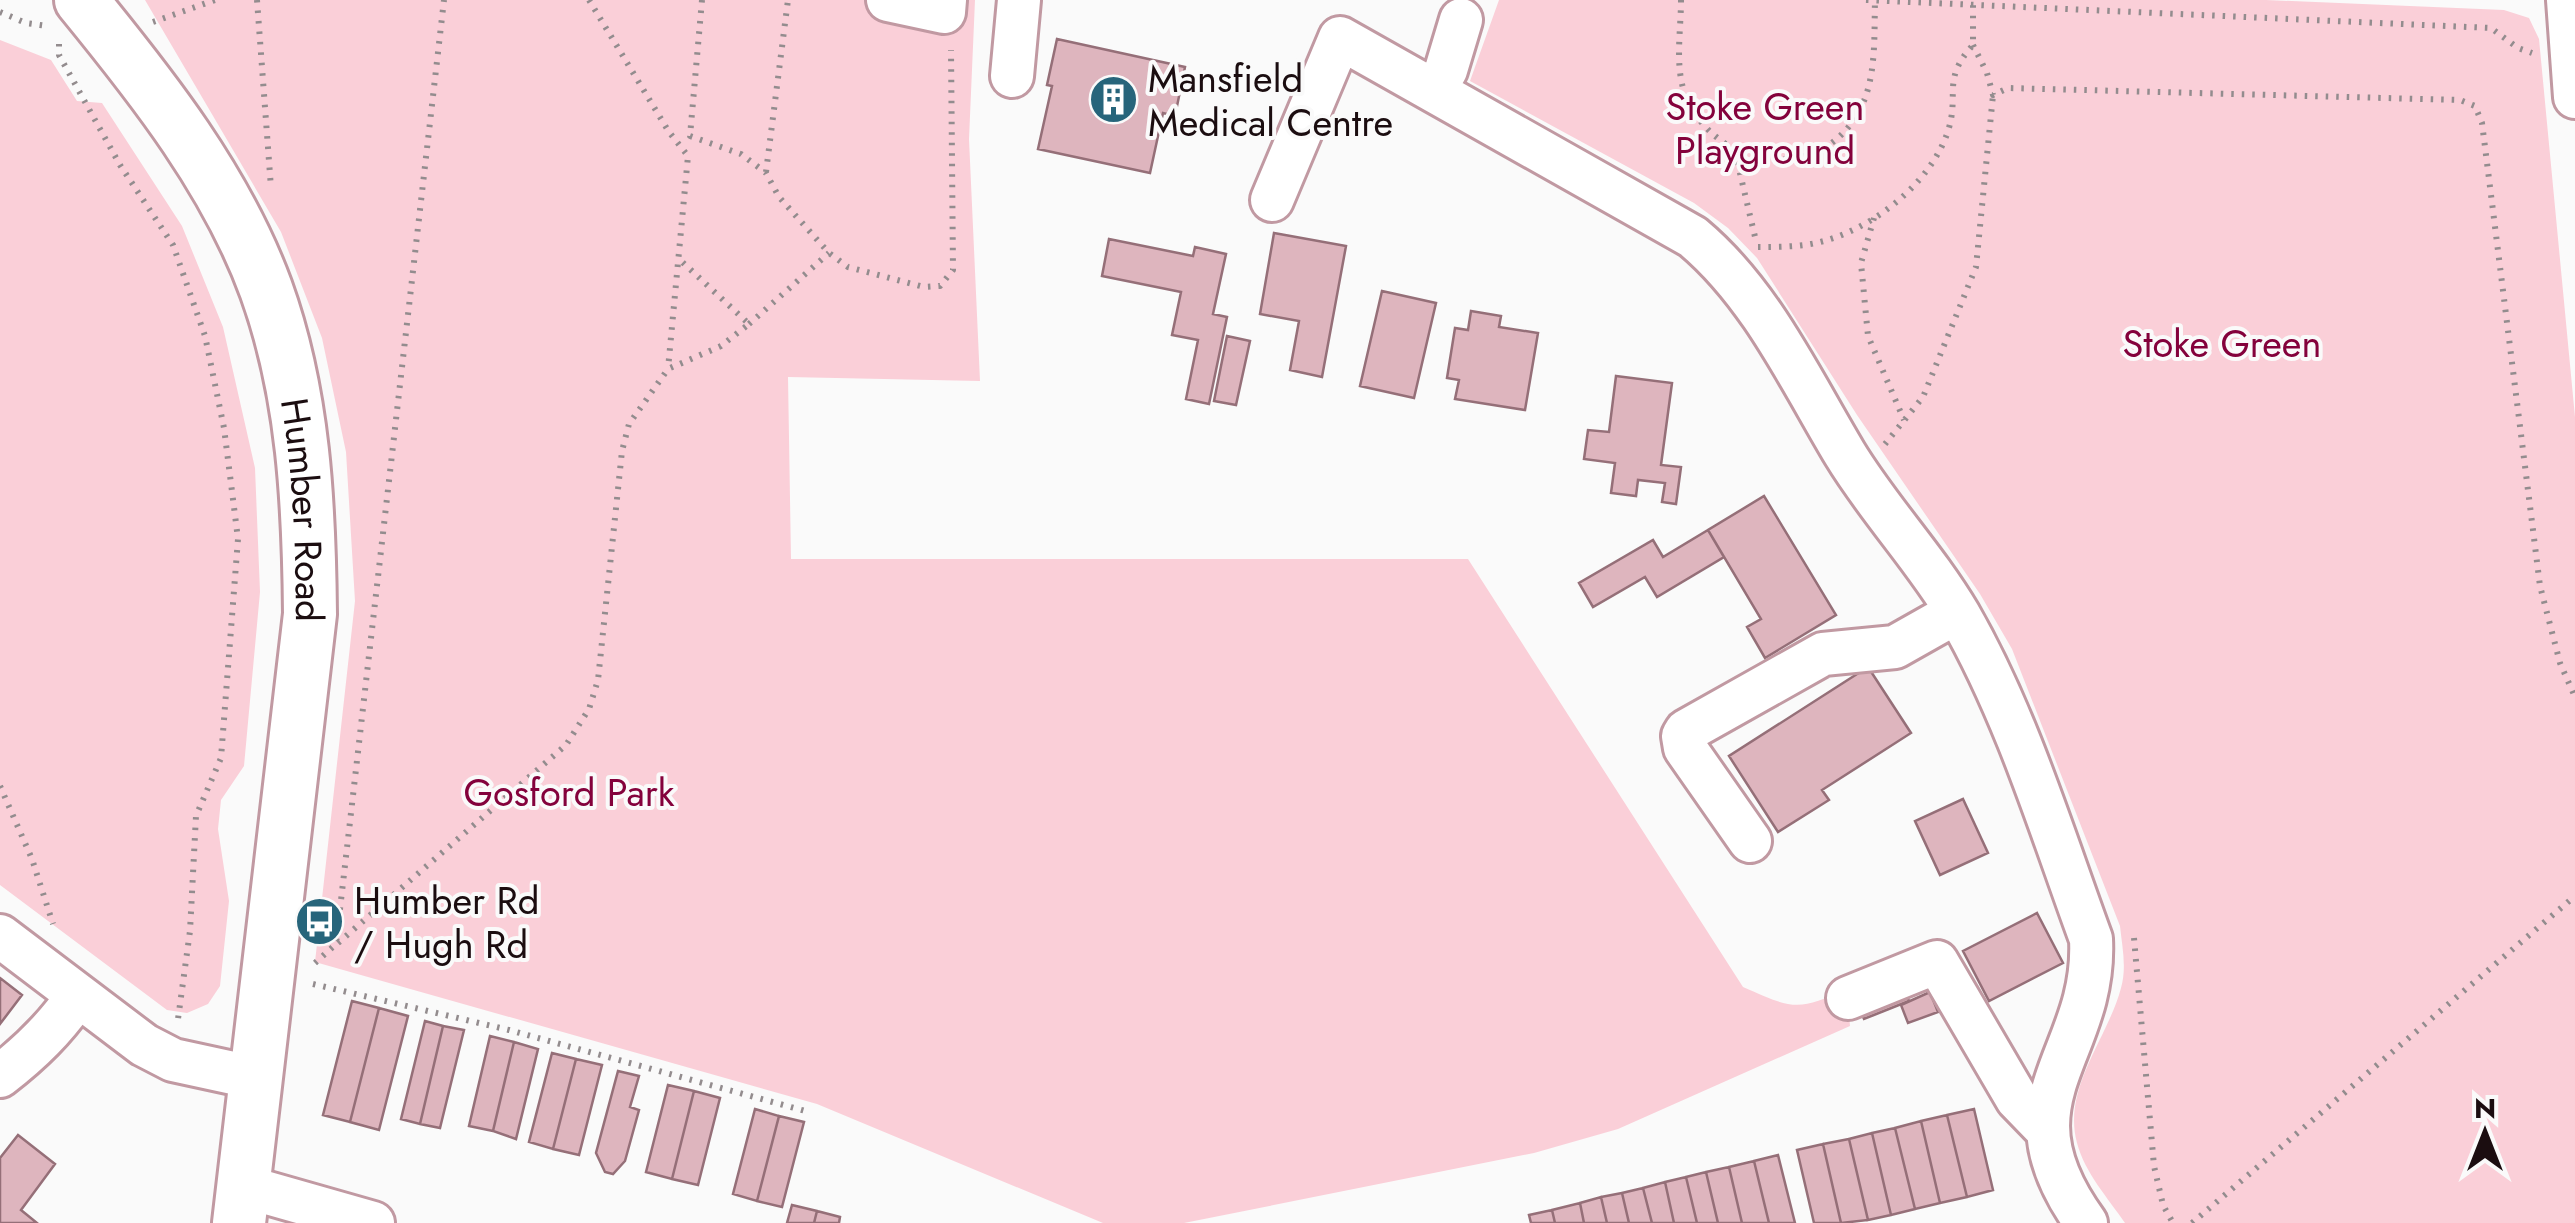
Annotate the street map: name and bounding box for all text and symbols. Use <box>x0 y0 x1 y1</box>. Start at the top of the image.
place label: Mansfield Medical Centre <box>1148 51 1393 150</box>
building icon: Mansfield Medical Centre <box>1087 74 1139 126</box>
park label: Stoke Green Playground <box>1666 79 1864 178</box>
park label: Stoke Green <box>2123 316 2321 371</box>
street label: Humber Road <box>267 394 338 622</box>
park label: Gosford Park <box>464 765 675 820</box>
place label: Humber Rd / Hugh Rd <box>354 873 539 972</box>
bus stop icon: Humber Rd / Hugh Rd <box>293 896 345 948</box>
north arrow <box>2435 1083 2535 1183</box>
text: N <box>2474 1088 2496 1129</box>

